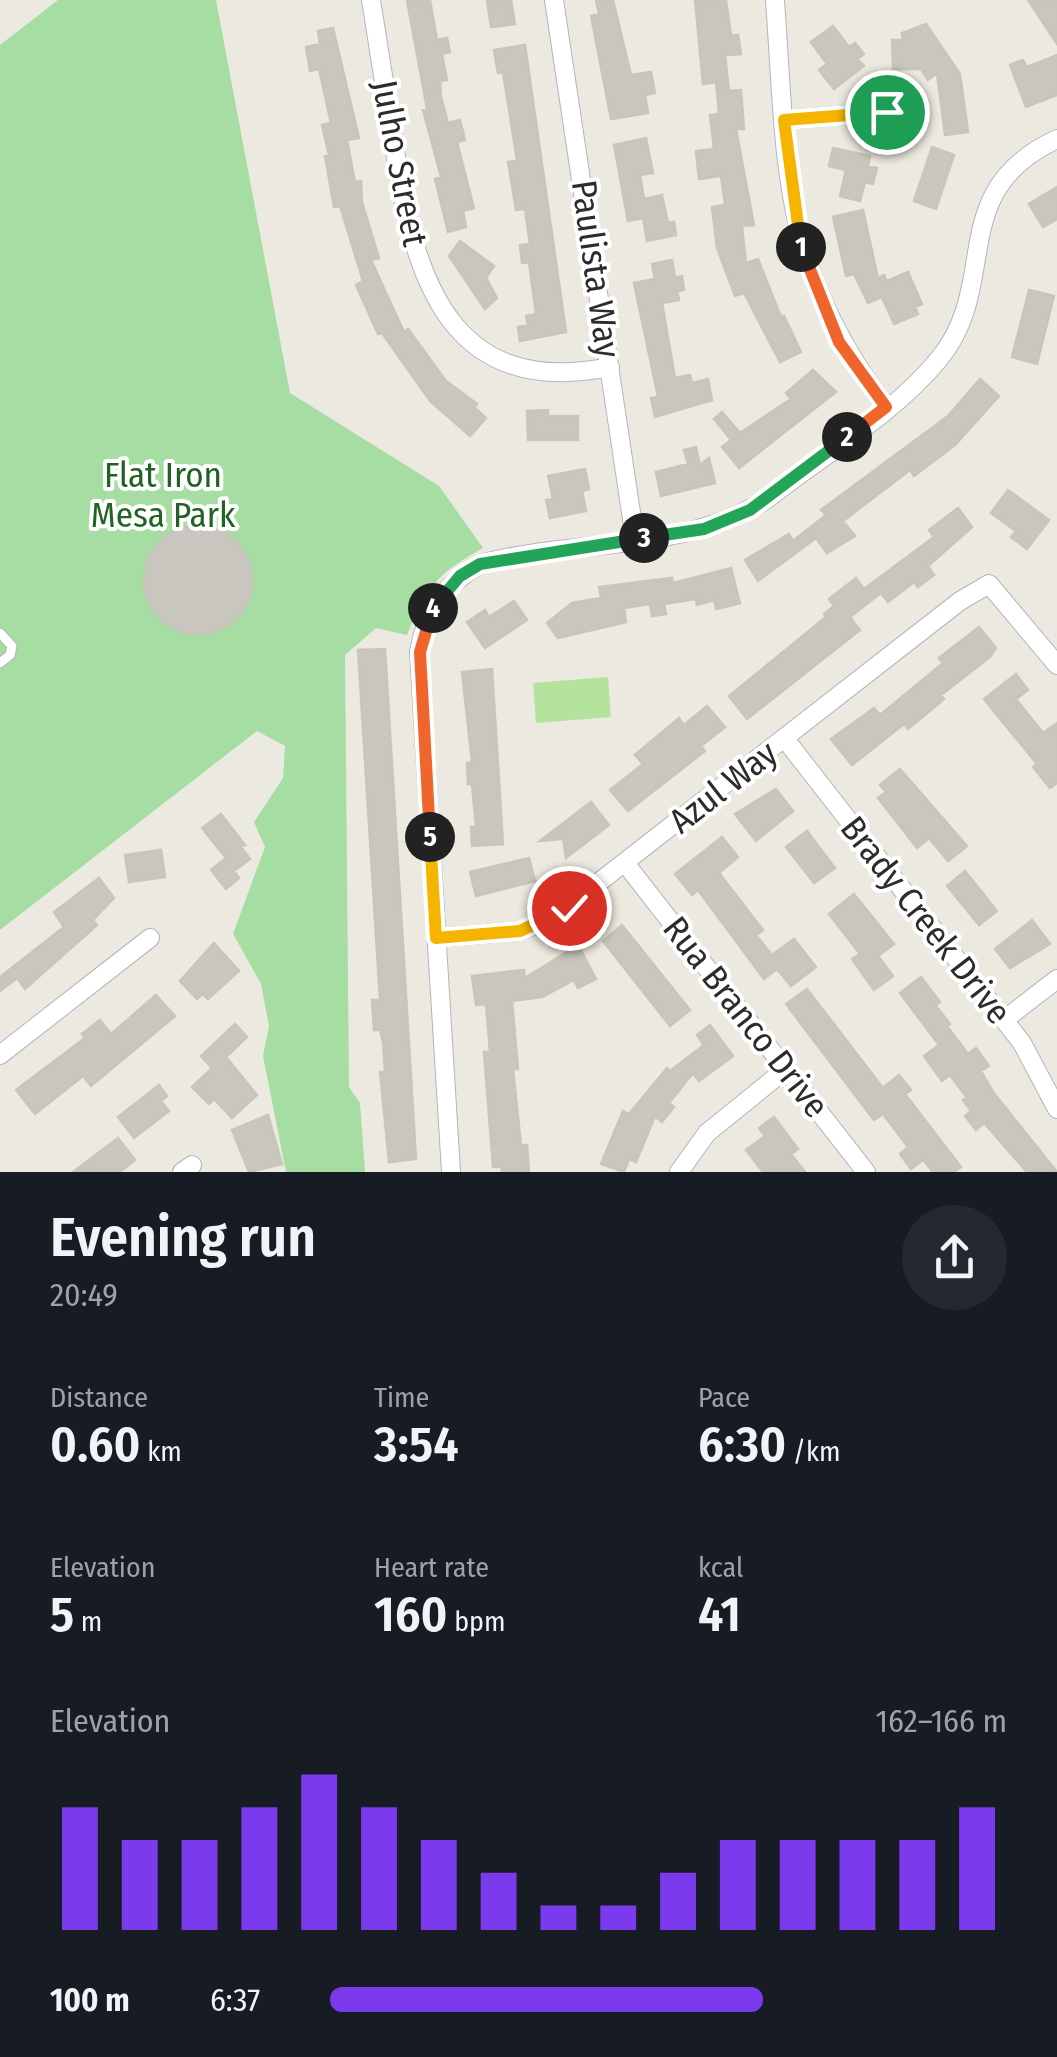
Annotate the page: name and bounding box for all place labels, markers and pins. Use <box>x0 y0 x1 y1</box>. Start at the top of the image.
pin <box>845 70 930 155</box>
pin: 1 <box>776 222 826 272</box>
pin: 2 <box>822 412 872 462</box>
pin: 3 <box>619 513 669 563</box>
pin: 4 <box>408 583 458 633</box>
pin: 5 <box>405 812 455 862</box>
pin <box>527 866 612 951</box>

